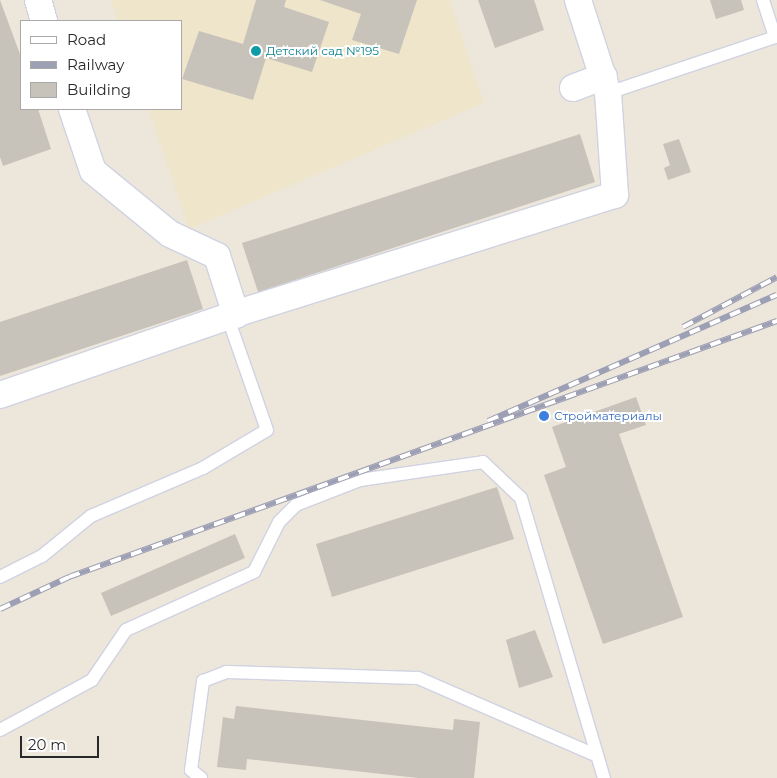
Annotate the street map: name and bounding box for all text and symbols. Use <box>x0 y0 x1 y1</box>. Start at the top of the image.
legend <box>20 20 182 110</box>
text: Road <box>67 30 106 49</box>
place label: Детский сад №195 <box>266 44 379 58</box>
marker: Детский сад №195 <box>250 45 262 57</box>
text: Railway <box>67 55 124 74</box>
text: Building <box>67 80 131 99</box>
place label: Стройматериалы <box>554 409 662 423</box>
marker: Стройматериалы <box>538 410 550 422</box>
scale bar <box>22 726 101 758</box>
text: 20 m <box>28 735 66 754</box>

